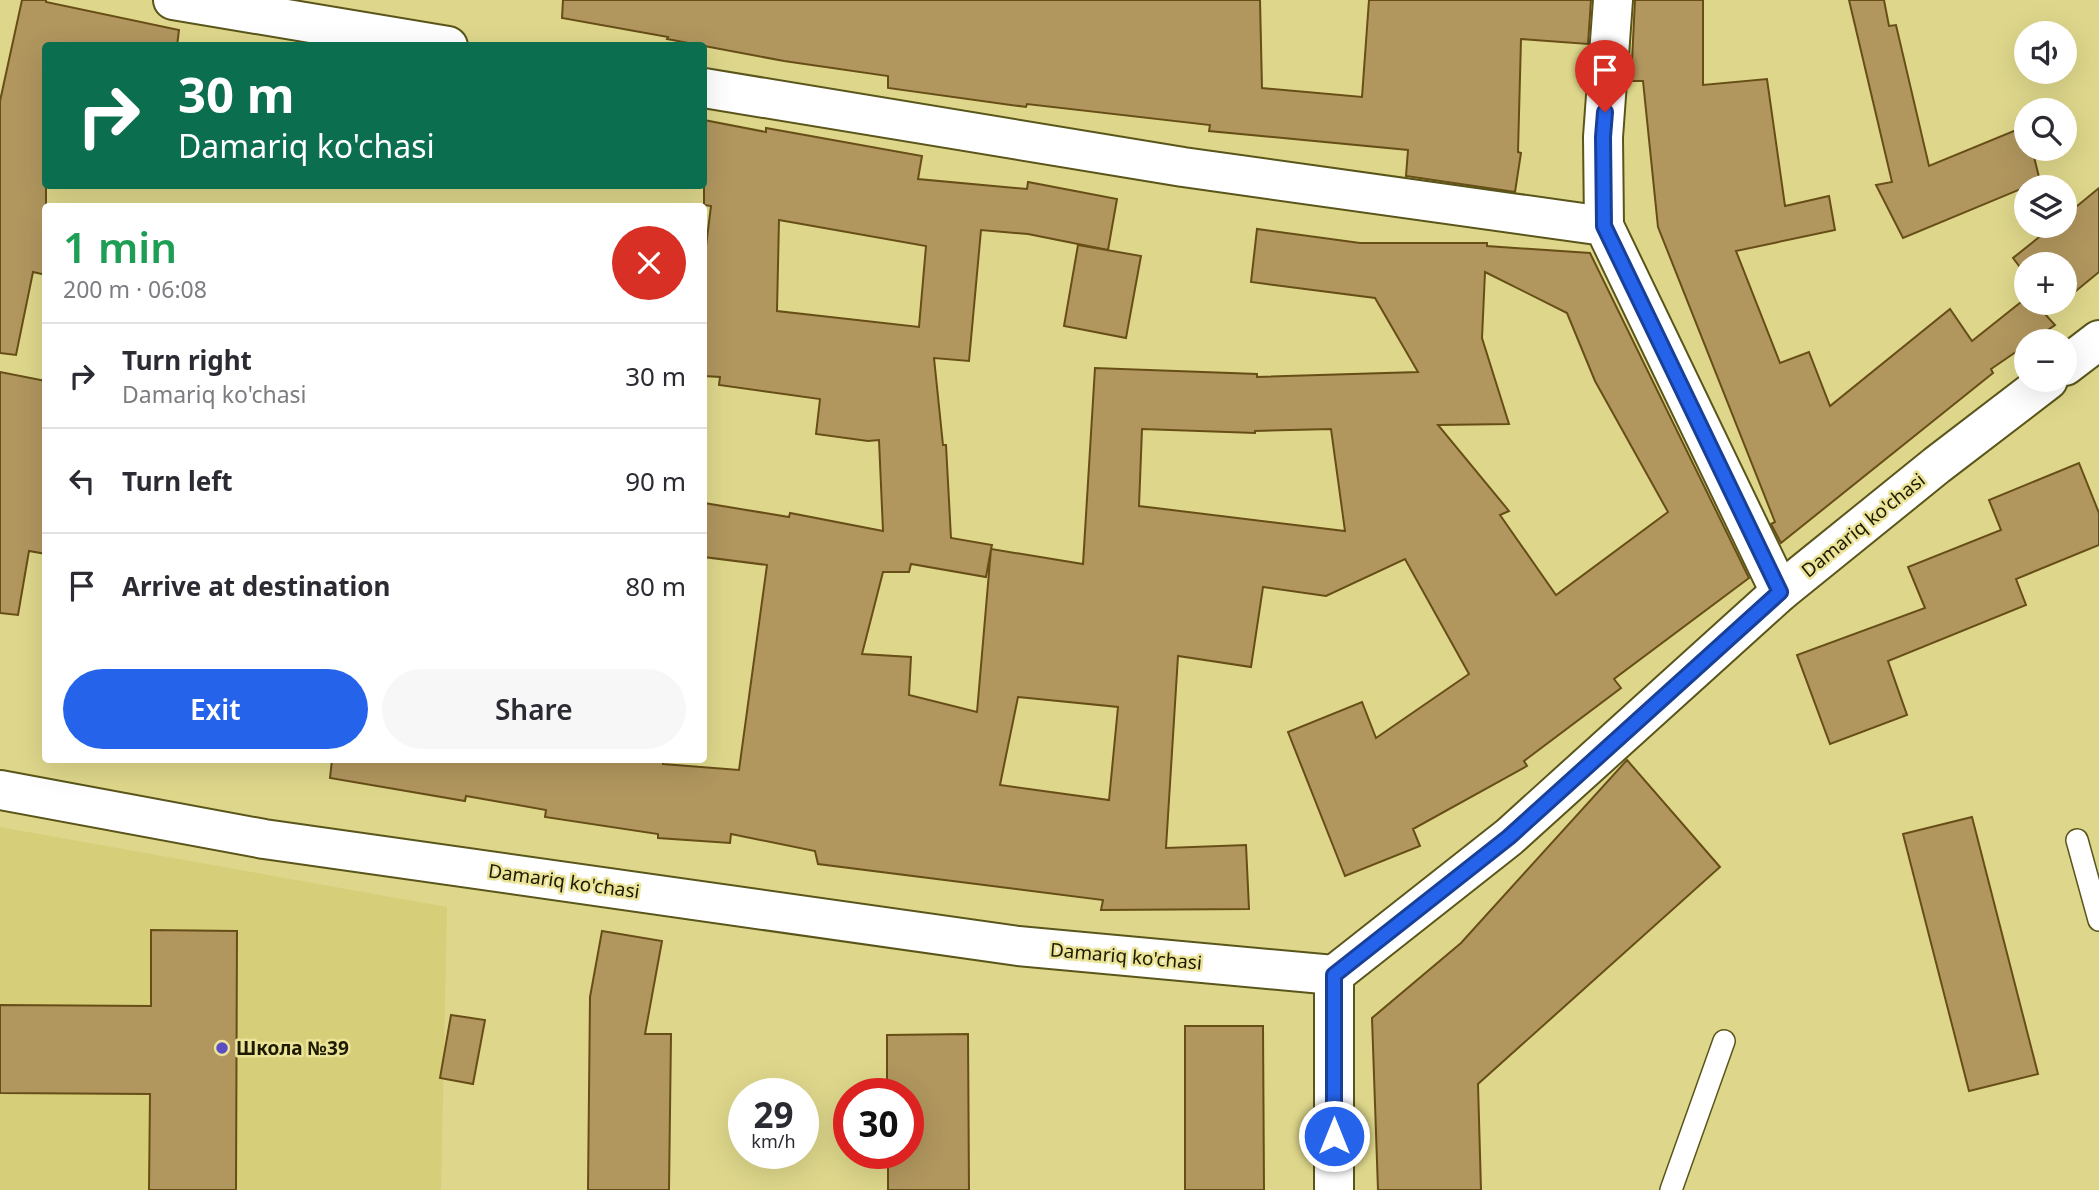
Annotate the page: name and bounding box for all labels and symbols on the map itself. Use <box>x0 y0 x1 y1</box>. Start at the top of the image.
pin <box>1575 40 1635 112</box>
street label: Damariq ko'chasi <box>1796 467 1930 583</box>
street label: Damariq ko'chasi <box>487 858 641 904</box>
street label: Damariq ko'chasi <box>1049 936 1203 976</box>
place label: Школа №39 <box>236 1035 349 1061</box>
marker: Школа №39 <box>214 1040 230 1056</box>
speed limit sign: 30 <box>833 1078 924 1169</box>
position arrow <box>1297 1099 1371 1173</box>

